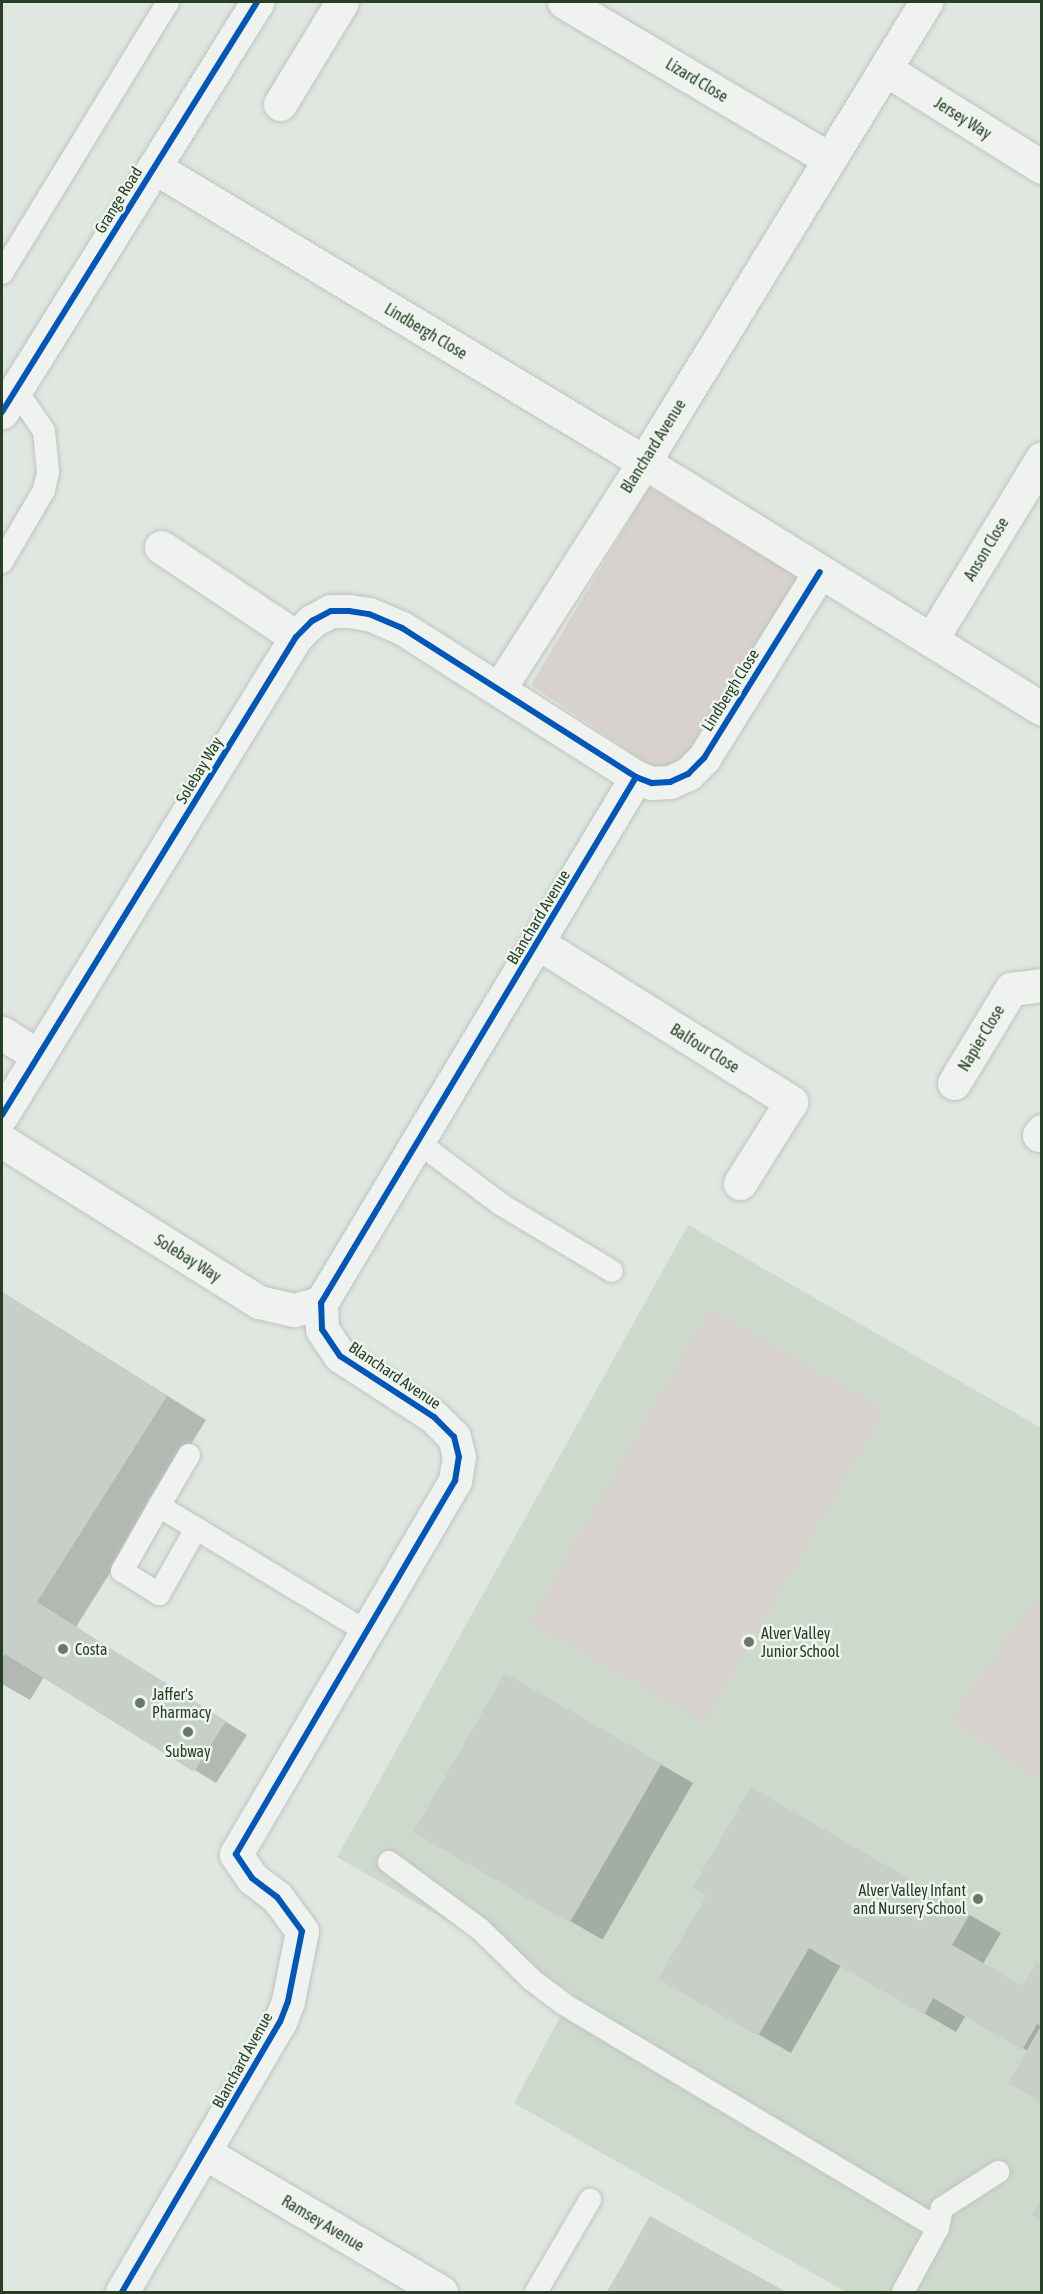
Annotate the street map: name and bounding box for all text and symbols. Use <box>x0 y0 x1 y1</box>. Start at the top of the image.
street label: Lizard Close <box>662 54 732 106</box>
street label: Jersey Way <box>931 93 995 143</box>
street label: Grange Road <box>90 163 146 237</box>
street label: Lindbergh Close <box>381 299 471 363</box>
street label: Blanchard Avenue <box>617 396 689 496</box>
street label: Anson Close <box>960 514 1012 584</box>
street label: Lindbergh Close <box>697 646 763 734</box>
street label: Solebay Way <box>172 733 226 807</box>
street label: Blanchard Avenue <box>502 866 574 968</box>
street label: Napier Close <box>954 1001 1008 1075</box>
street label: Balfour Close <box>667 1019 743 1077</box>
street label: Solebay Way <box>151 1230 225 1286</box>
street label: Blanchard Avenue <box>345 1337 445 1413</box>
place label: Alver Valley Junior School <box>761 1623 839 1661</box>
marker: Alver Valley Junior School <box>742 1635 756 1649</box>
place label: Costa <box>75 1639 107 1659</box>
marker: Costa <box>56 1642 70 1656</box>
place label: Jaffer's Pharmacy <box>152 1684 211 1722</box>
marker: Jaffer's Pharmacy <box>133 1696 147 1710</box>
marker: Subway <box>181 1725 195 1739</box>
place label: Subway <box>165 1741 211 1761</box>
place label: Alver Valley Infant and Nursery School <box>853 1880 966 1918</box>
marker: Alver Valley Infant and Nursery School <box>971 1892 985 1906</box>
street label: Blanchard Avenue <box>208 2009 276 2111</box>
street label: Ramsey Avenue <box>278 2191 368 2255</box>

